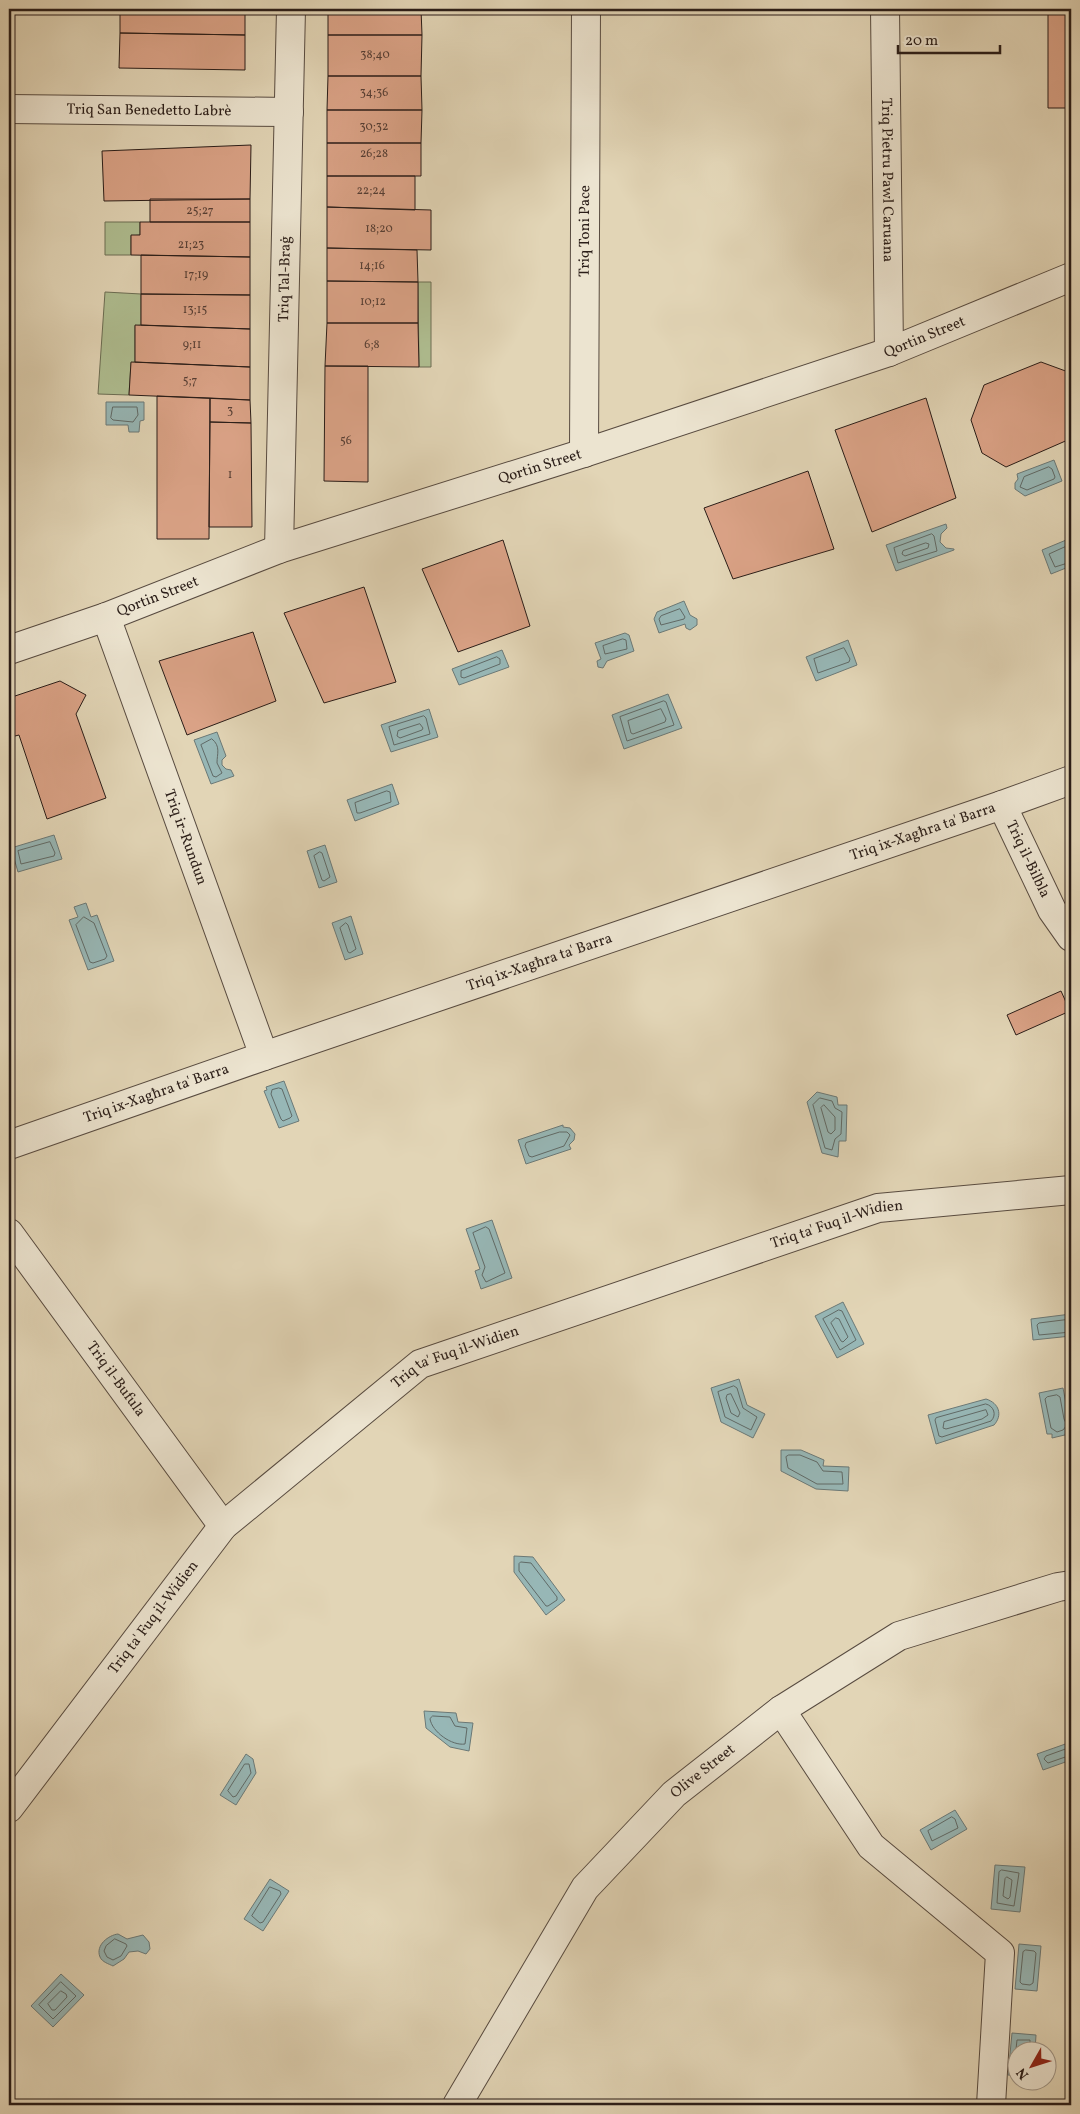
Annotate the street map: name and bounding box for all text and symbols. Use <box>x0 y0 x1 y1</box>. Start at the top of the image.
scale bar <box>898 22 1000 54</box>
text: 20 m <box>905 31 938 52</box>
house number: 38;40 <box>360 47 390 63</box>
house number: 34;36 <box>360 85 388 101</box>
street label: Triq Pietru Pawl Caruana <box>876 98 898 262</box>
street label: Triq San Benedetto Labrè <box>66 99 232 122</box>
house number: 30;32 <box>360 119 388 135</box>
house number: 26;28 <box>360 146 388 162</box>
house number: 22;24 <box>356 183 386 199</box>
street label: Triq Toni Pace <box>574 185 596 277</box>
house number: 25;27 <box>186 203 214 219</box>
house number: 18;20 <box>365 221 393 237</box>
street label: Triq Tal-Braġ <box>274 235 296 322</box>
house number: 21;23 <box>178 237 204 253</box>
house number: 14;16 <box>359 258 385 274</box>
house number: 17;19 <box>184 267 208 283</box>
house number: 10;12 <box>360 294 386 310</box>
house number: 13;15 <box>183 302 207 318</box>
street label: Qortin Street <box>881 311 969 363</box>
house number: 9;11 <box>183 337 201 353</box>
house number: 6;8 <box>364 337 380 353</box>
house number: 5;7 <box>183 373 198 389</box>
house number: 3 <box>227 403 233 419</box>
house number: 56 <box>340 433 352 449</box>
street label: Qortin Street <box>496 444 584 490</box>
house number: 1 <box>228 467 232 483</box>
street label: Qortin Street <box>114 571 202 622</box>
street label: Triq ir-Rundun <box>158 786 212 888</box>
street label: Triq ix-Xagħra ta' Barra <box>847 797 999 866</box>
street label: Triq il-Bilbla <box>1000 817 1055 901</box>
street label: Triq ix-Xagħra ta' Barra <box>464 928 615 997</box>
street label: Triq ix-Xagħra ta' Barra <box>81 1059 232 1129</box>
street label: Triq ta' Fuq il-Widien <box>768 1195 904 1254</box>
street label: Triq ta' Fuq il-Widien <box>387 1321 522 1394</box>
street label: Triq il-Bufula <box>81 1337 150 1421</box>
street label: Triq ta' Fuq il-Widien <box>103 1556 204 1679</box>
street label: Olive Street <box>666 1739 740 1804</box>
north arrow <box>1008 2042 1058 2092</box>
text: N <box>1012 2063 1034 2083</box>

